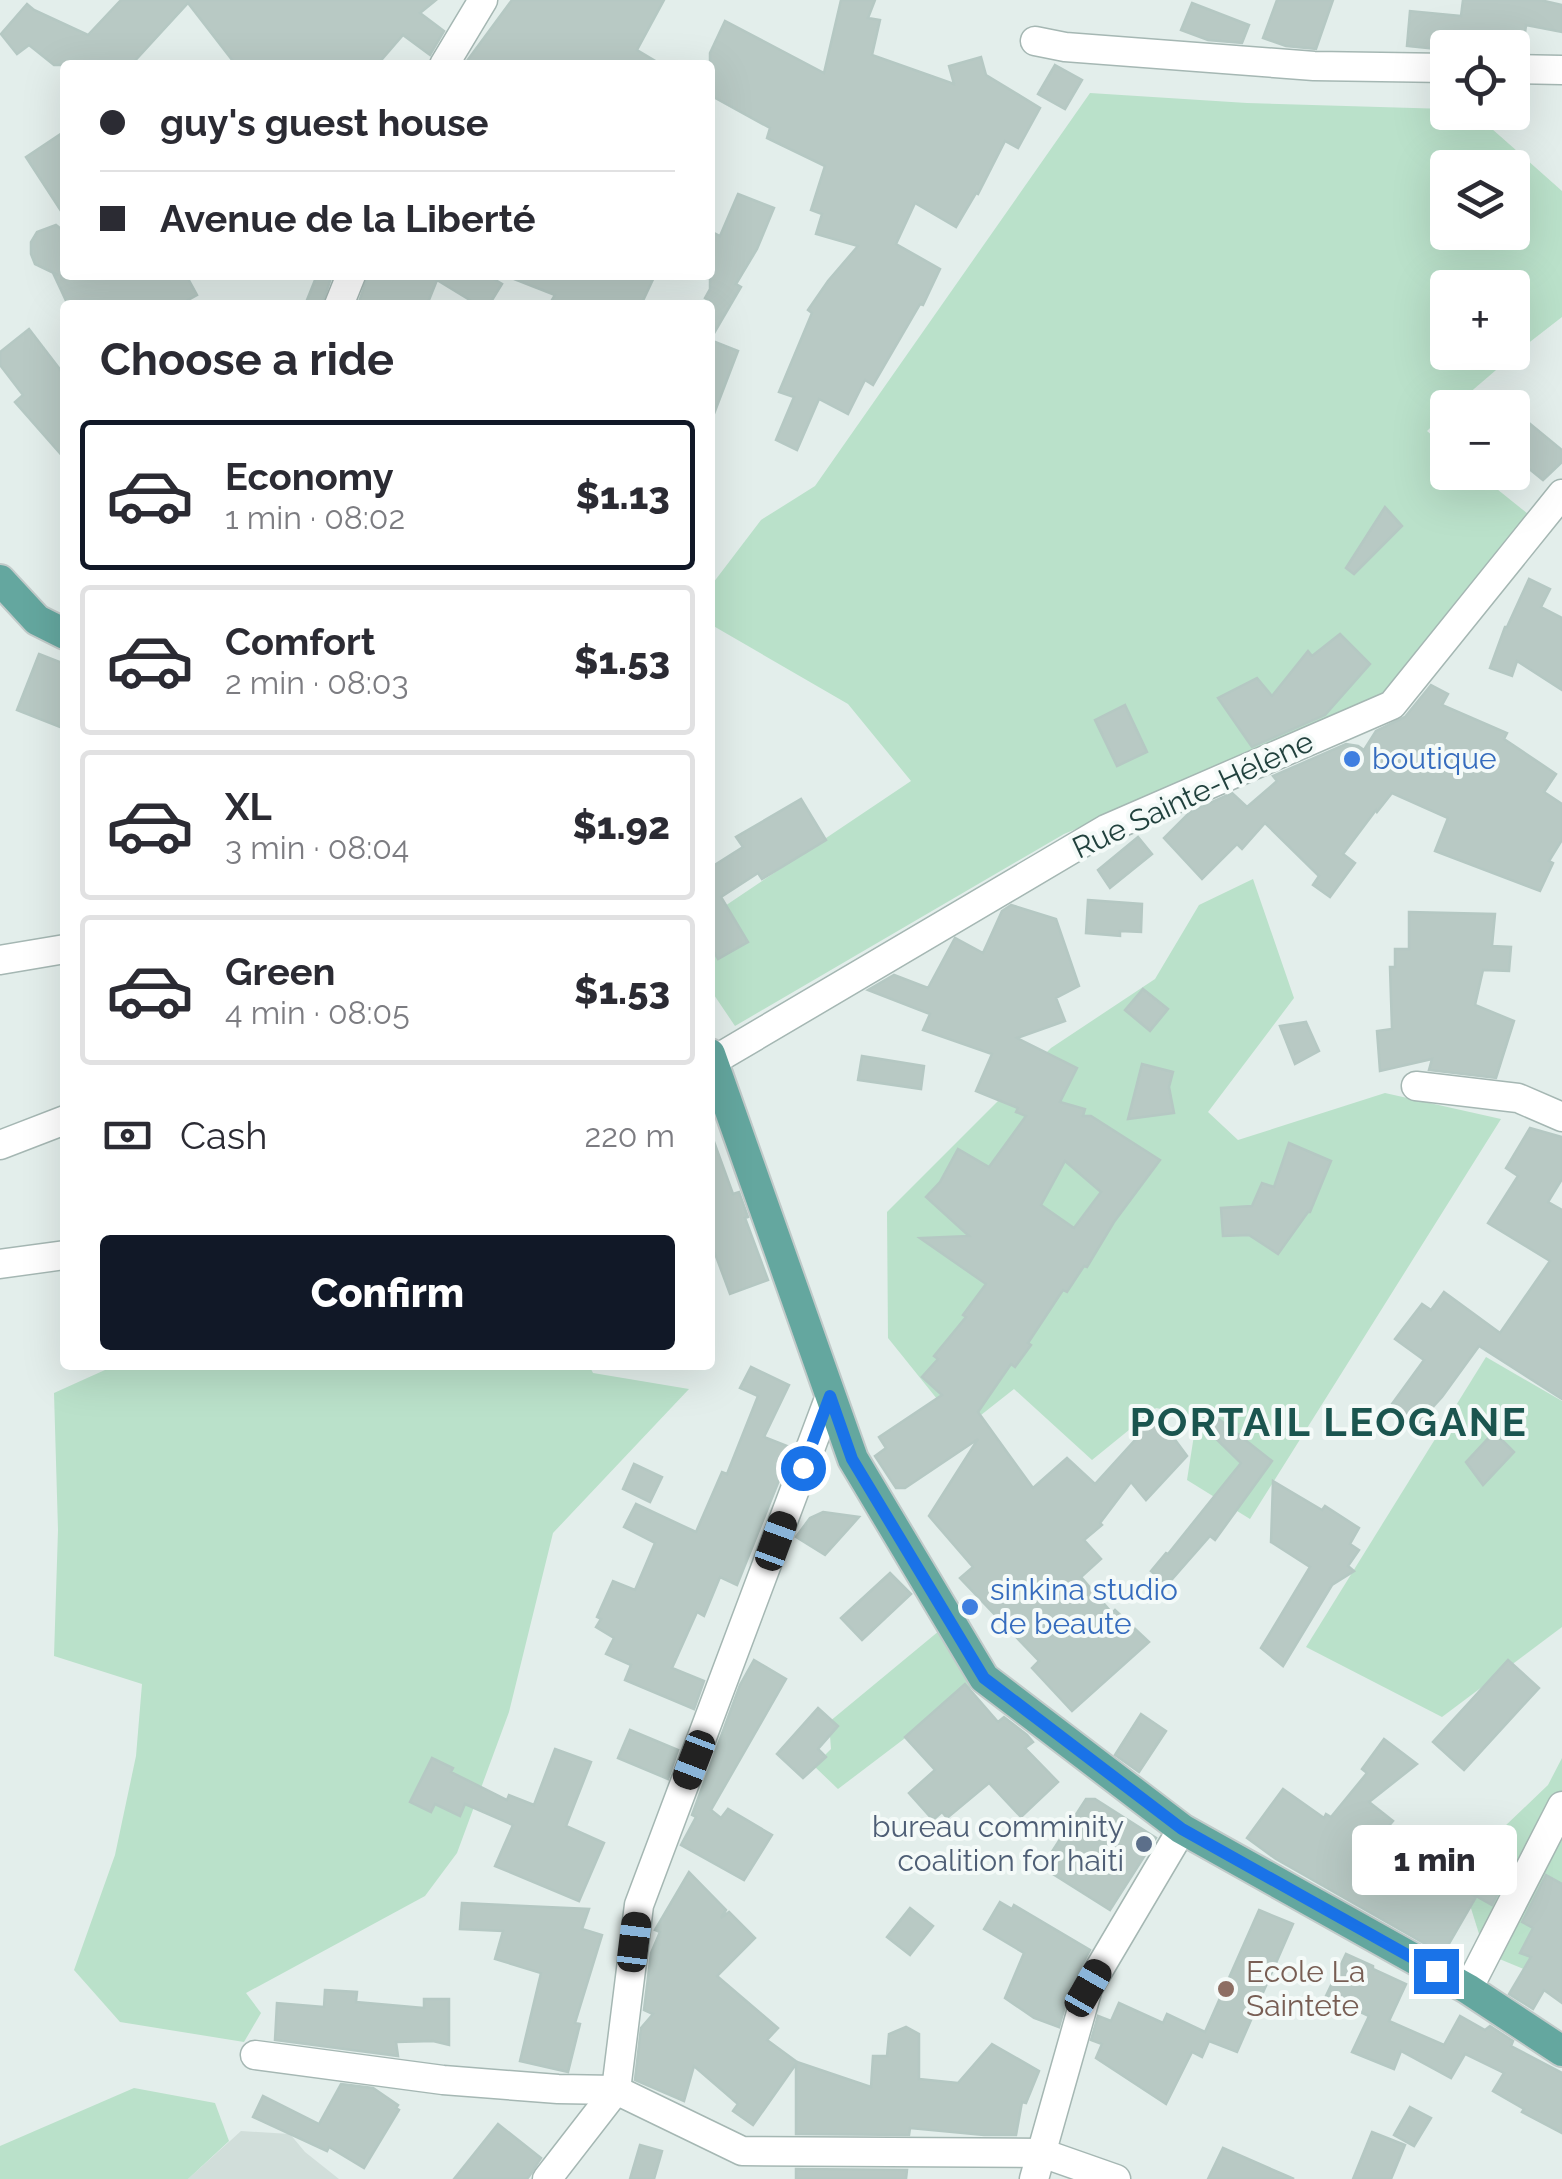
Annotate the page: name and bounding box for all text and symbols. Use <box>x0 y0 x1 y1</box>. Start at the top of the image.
map controls <box>1430 30 1530 490</box>
button: locate <box>1430 30 1530 130</box>
text: guy's guest house <box>160 100 489 145</box>
button: layers <box>1430 150 1530 250</box>
text: Avenue de la Liberté <box>160 196 536 241</box>
button: + <box>1430 270 1530 370</box>
text: Choose a ride <box>100 333 394 386</box>
button: − <box>1430 390 1530 490</box>
icon: car <box>105 450 195 540</box>
text: Economy <box>225 454 394 499</box>
text: $1.13 <box>576 473 670 518</box>
text: 1 min · 08:02 <box>225 499 405 536</box>
icon: car <box>105 615 195 705</box>
text: Comfort <box>225 619 375 664</box>
text: $1.53 <box>574 638 670 683</box>
text: 2 min · 08:03 <box>225 664 409 701</box>
street label: Rue Sainte-Hélène <box>1067 723 1319 866</box>
place label: boutique <box>1372 741 1497 776</box>
marker: boutique <box>1341 748 1363 770</box>
icon: car <box>105 780 195 870</box>
text: XL <box>225 784 272 829</box>
text: $1.92 <box>572 803 670 848</box>
text: 3 min · 08:04 <box>225 829 409 866</box>
icon: car <box>105 945 195 1035</box>
text: Green <box>225 949 335 994</box>
text: $1.53 <box>574 968 670 1013</box>
text: 4 min · 08:05 <box>225 994 410 1031</box>
icon: cash <box>100 1108 155 1163</box>
text: Cash <box>180 1113 267 1158</box>
text: 220 m <box>585 1117 675 1154</box>
button: Confirm <box>100 1235 675 1350</box>
district label: PORTAIL LEOGANE <box>1130 1398 1528 1445</box>
route start <box>781 1446 826 1491</box>
car <box>752 1508 800 1574</box>
place label: sinkina studio de beaute <box>990 1572 1178 1641</box>
marker: sinkina studio de beaute <box>959 1596 981 1618</box>
car <box>669 1727 719 1793</box>
place label: bureau comminity coalition for haiti <box>872 1809 1124 1878</box>
callout: 1 min <box>1354 1826 1518 1896</box>
marker: bureau comminity coalition for haiti <box>1133 1833 1155 1855</box>
text: 1 min <box>1393 1841 1476 1878</box>
car <box>615 1910 653 1974</box>
route end <box>1414 1949 1459 1994</box>
place label: Ecole La Saintete <box>1246 1954 1365 2023</box>
car <box>1060 1955 1116 2021</box>
marker: Ecole La Saintete <box>1215 1978 1237 2000</box>

